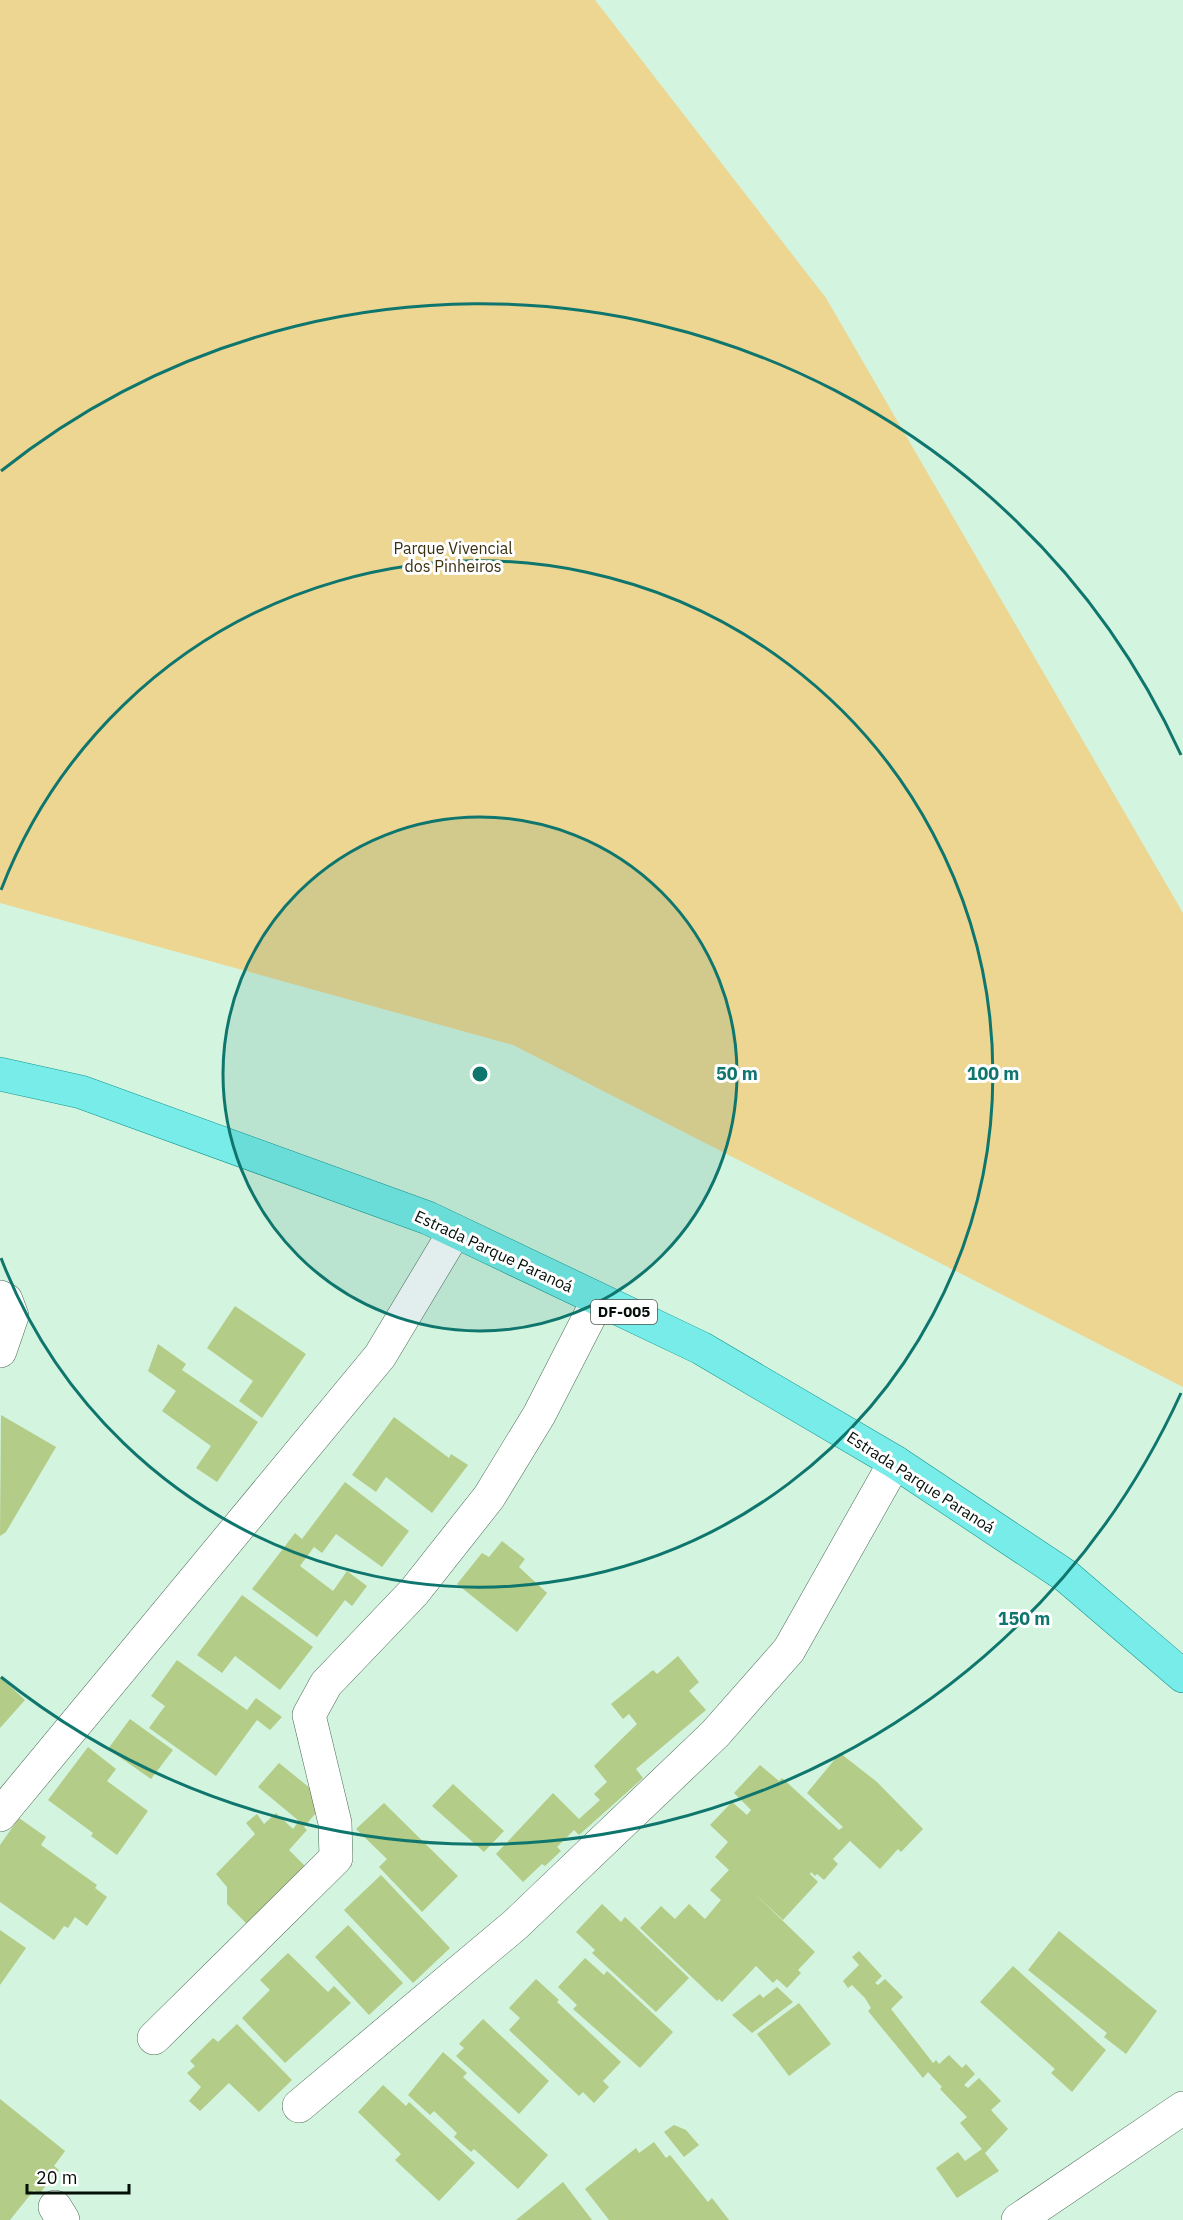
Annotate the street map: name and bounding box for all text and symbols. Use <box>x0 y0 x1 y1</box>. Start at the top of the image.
park label: Parque Vivencial dos Pinheiros <box>393 538 513 576</box>
text: 50 m <box>716 1062 758 1085</box>
text: 100 m <box>967 1062 1019 1085</box>
centre of rings <box>470 1064 490 1084</box>
street label: Estrada Parque Paranoá <box>412 1206 577 1297</box>
road number: DF-005 <box>591 1300 657 1324</box>
street label: Estrada Parque Paranoá <box>843 1427 999 1538</box>
text: 150 m <box>998 1607 1050 1630</box>
scale bar <box>27 2157 129 2195</box>
text: 20 m <box>36 2166 78 2189</box>

